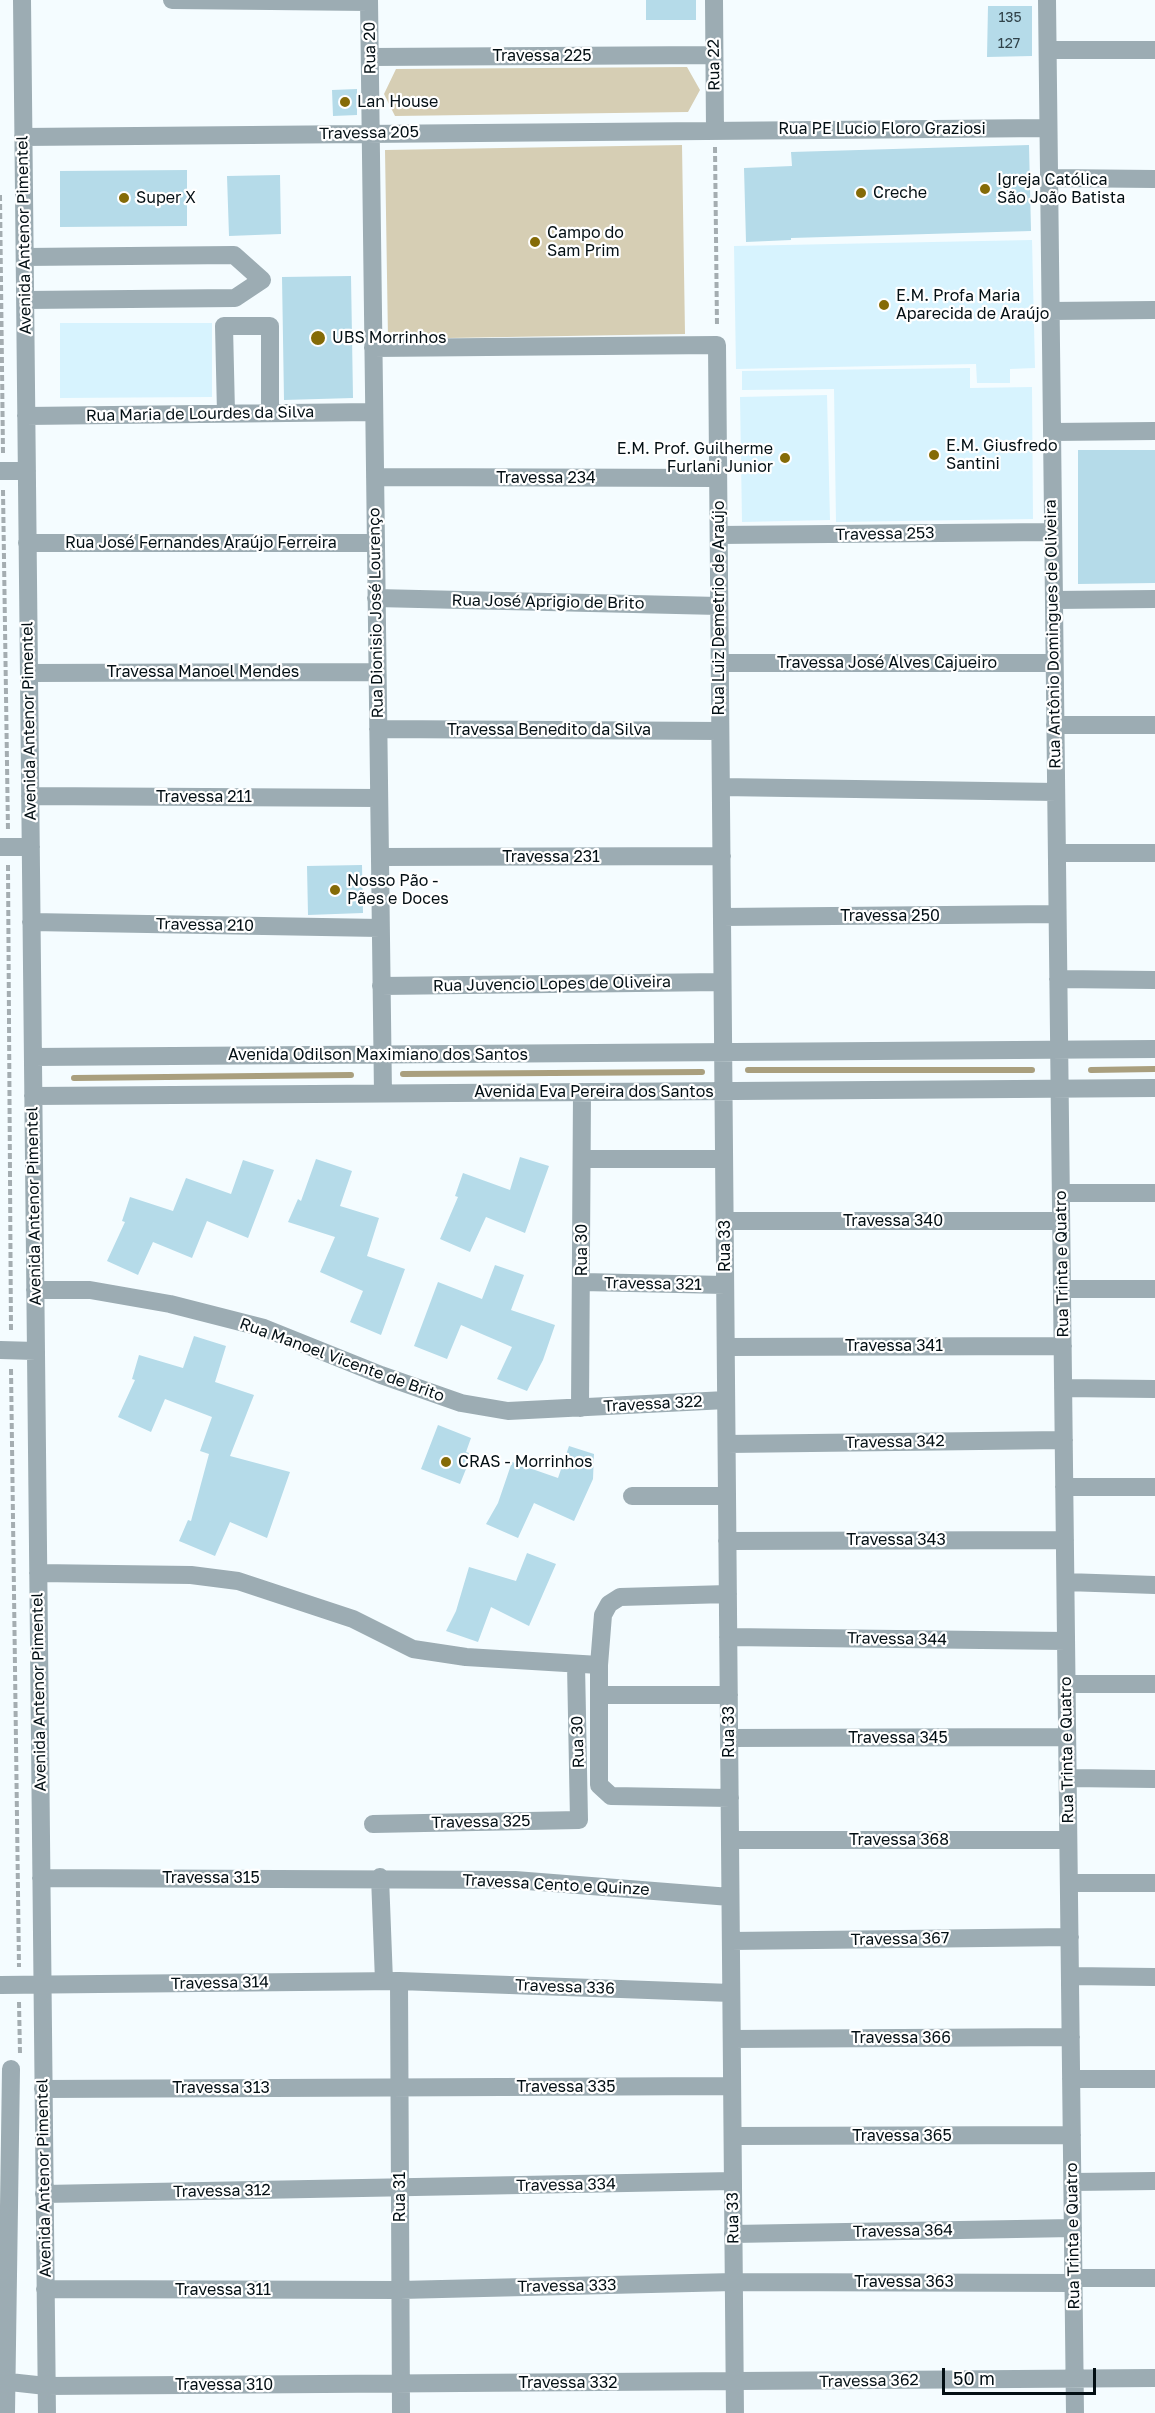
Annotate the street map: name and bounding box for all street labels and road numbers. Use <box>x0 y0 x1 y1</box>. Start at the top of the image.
street label: Rua 20 <box>360 22 380 74</box>
street label: Rua 22 <box>704 39 724 91</box>
street label: Travessa 225 <box>492 46 592 66</box>
street label: Rua PE Lucio Floro Graziosi <box>778 119 986 139</box>
street label: Travessa 205 <box>319 123 419 143</box>
street label: Avenida Antenor Pimentel <box>13 135 35 335</box>
street label: Rua Maria de Lourdes da Silva <box>86 402 314 426</box>
street label: Travessa 234 <box>496 468 596 488</box>
street label: Rua Antônio Domingues de Oliveira <box>1041 499 1065 769</box>
street label: Rua Luiz Demetrio de Araújo <box>709 500 729 716</box>
street label: Rua Dionisio José Lourenço <box>365 507 387 719</box>
street label: Travessa 253 <box>835 524 935 544</box>
street label: Rua José Fernandes Araújo Ferreira <box>65 533 337 553</box>
street label: Rua José Aprigio de Brito <box>451 591 645 613</box>
street label: Avenida Antenor Pimentel <box>18 621 40 821</box>
street label: Travessa José Alves Cajueiro <box>777 653 997 673</box>
street label: Travessa Manoel Mendes <box>107 662 299 682</box>
street label: Travessa Benedito da Silva <box>447 720 651 740</box>
street label: Travessa 211 <box>156 787 252 807</box>
street label: Travessa 231 <box>502 847 600 867</box>
street label: Travessa 250 <box>840 906 940 926</box>
street label: Travessa 210 <box>156 915 254 935</box>
street label: Rua Juvencio Lopes de Oliveira <box>433 972 671 996</box>
street label: Avenida Odilson Maximiano dos Santos <box>228 1045 528 1065</box>
street label: Avenida Eva Pereira dos Santos <box>474 1082 714 1102</box>
street label: Avenida Antenor Pimentel <box>23 1106 45 1306</box>
street label: Rua Trinta e Quatro <box>1051 1190 1073 1338</box>
street label: Travessa 340 <box>843 1211 943 1231</box>
street label: Rua 33 <box>715 1220 735 1272</box>
street label: Rua 30 <box>572 1224 592 1276</box>
street label: Travessa 321 <box>604 1274 702 1294</box>
street label: Rua Manoel Vicente de Brito <box>237 1314 447 1406</box>
street label: Travessa 341 <box>845 1336 943 1356</box>
street label: Travessa 322 <box>603 1392 703 1416</box>
street label: Travessa 342 <box>845 1432 945 1452</box>
street label: Travessa 343 <box>846 1530 946 1550</box>
street label: Avenida Antenor Pimentel <box>28 1592 50 1792</box>
street label: Travessa 344 <box>847 1629 947 1649</box>
street label: Rua Trinta e Quatro <box>1056 1676 1078 1824</box>
street label: Rua 33 <box>719 1706 739 1758</box>
street label: Rua 30 <box>567 1715 589 1769</box>
street label: Travessa 345 <box>848 1728 948 1748</box>
street label: Travessa 325 <box>431 1812 531 1832</box>
street label: Travessa 368 <box>849 1830 949 1850</box>
street label: Travessa 315 <box>162 1868 260 1888</box>
street label: Travessa Cento e Quinze <box>462 1871 650 1899</box>
street label: Travessa 367 <box>850 1929 950 1949</box>
street label: Travessa 314 <box>171 1973 269 1993</box>
street label: Travessa 336 <box>515 1976 615 1998</box>
street label: Travessa 366 <box>851 2028 951 2048</box>
street label: Travessa 335 <box>516 2077 616 2097</box>
street label: Avenida Antenor Pimentel <box>33 2078 55 2278</box>
street label: Travessa 313 <box>172 2078 270 2098</box>
street label: Travessa 365 <box>852 2126 952 2146</box>
street label: Rua Trinta e Quatro <box>1062 2162 1084 2310</box>
street label: Rua 31 <box>390 2172 410 2222</box>
street label: Travessa 334 <box>516 2175 616 2195</box>
street label: Travessa 312 <box>173 2181 271 2201</box>
street label: Rua 33 <box>723 2192 743 2244</box>
street label: Travessa 364 <box>853 2221 953 2241</box>
street label: Travessa 363 <box>854 2272 954 2292</box>
street label: Travessa 333 <box>517 2276 617 2296</box>
street label: Travessa 311 <box>175 2280 271 2300</box>
street label: Travessa 362 <box>819 2371 919 2391</box>
street label: Travessa 332 <box>518 2373 618 2393</box>
street label: Travessa 310 <box>175 2375 273 2395</box>

